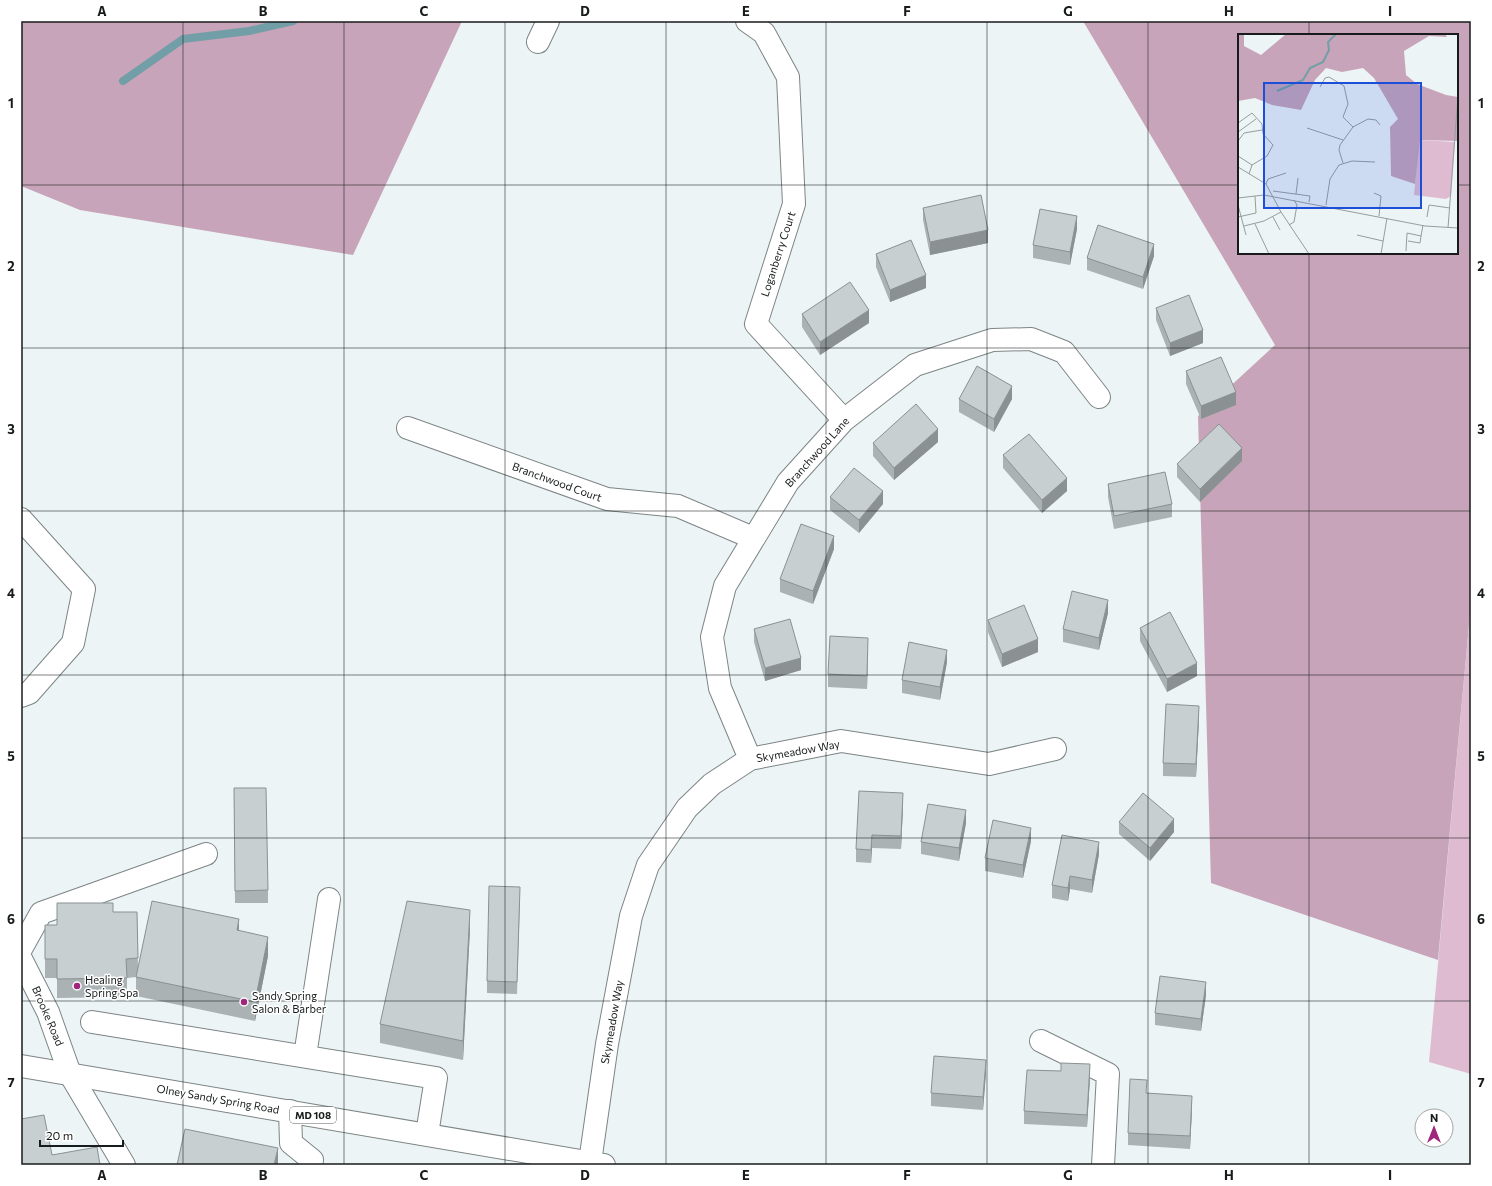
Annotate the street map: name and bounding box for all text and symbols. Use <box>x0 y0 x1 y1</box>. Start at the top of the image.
text: A <box>97 3 107 19</box>
text: B <box>259 3 268 19</box>
text: C <box>420 3 429 19</box>
text: D <box>580 3 590 19</box>
text: E <box>742 3 750 19</box>
text: F <box>903 3 911 19</box>
text: G <box>1063 3 1073 19</box>
text: H <box>1224 3 1234 19</box>
text: I <box>1388 3 1392 19</box>
inset map <box>1238 34 1458 254</box>
text: 1 <box>8 95 14 111</box>
text: 1 <box>1478 95 1484 111</box>
street label: Loganberry Court <box>758 209 798 298</box>
text: 2 <box>7 258 15 274</box>
text: 2 <box>1477 258 1485 274</box>
street label: Branchwood Lane <box>782 414 852 489</box>
text: 3 <box>7 421 15 437</box>
text: 3 <box>1477 421 1485 437</box>
street label: Branchwood Court <box>511 459 604 504</box>
text: 4 <box>7 585 15 601</box>
text: 4 <box>1477 585 1485 601</box>
street label: Skymeadow Way <box>755 737 841 764</box>
text: 5 <box>7 748 15 764</box>
text: 5 <box>1477 748 1485 764</box>
text: 6 <box>7 911 15 927</box>
text: 6 <box>1477 911 1485 927</box>
place label: Healing Spring Spa <box>85 973 138 999</box>
street label: Skymeadow Way <box>598 979 625 1065</box>
marker: Healing Spring Spa <box>72 981 82 991</box>
street label: Brooke Road <box>30 984 67 1048</box>
place label: Sandy Spring Salon & Barber <box>252 989 327 1015</box>
marker: Sandy Spring Salon & Barber <box>239 997 249 1007</box>
text: 7 <box>7 1074 15 1090</box>
text: 7 <box>1477 1074 1485 1090</box>
street label: Olney Sandy Spring Road <box>156 1081 280 1116</box>
road number: MD 108 <box>290 1107 336 1123</box>
north arrow <box>1414 1108 1454 1148</box>
text: N <box>1430 1111 1438 1124</box>
scale bar <box>40 1122 123 1148</box>
text: 20 m <box>46 1128 73 1142</box>
text: A <box>97 1167 107 1183</box>
text: B <box>259 1167 268 1183</box>
text: C <box>420 1167 429 1183</box>
text: D <box>580 1167 590 1183</box>
text: E <box>742 1167 750 1183</box>
text: F <box>903 1167 911 1183</box>
text: G <box>1063 1167 1073 1183</box>
text: H <box>1224 1167 1234 1183</box>
text: I <box>1388 1167 1392 1183</box>

